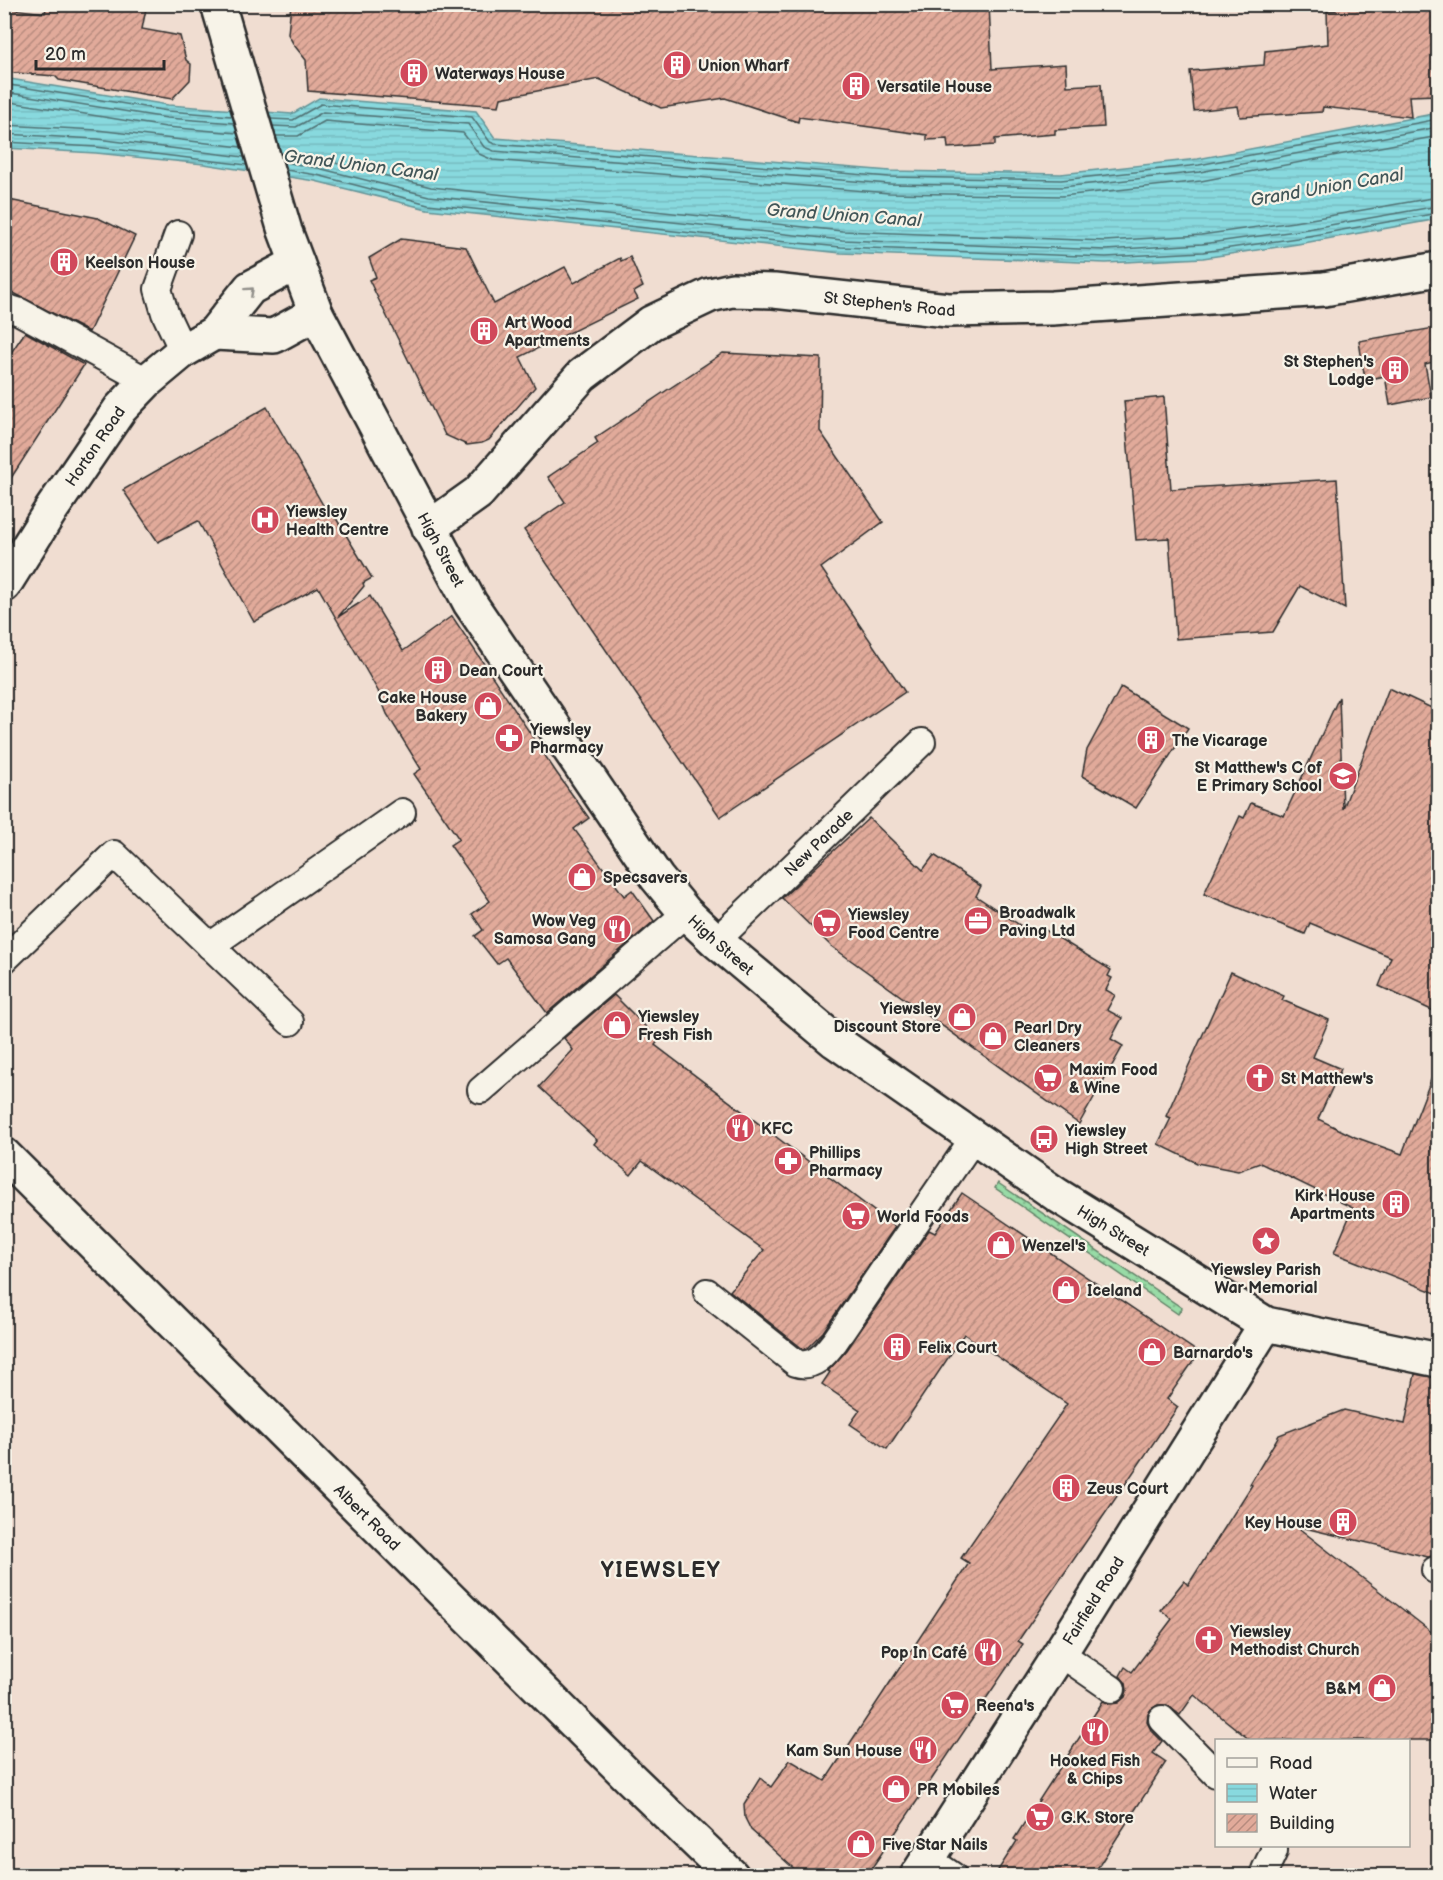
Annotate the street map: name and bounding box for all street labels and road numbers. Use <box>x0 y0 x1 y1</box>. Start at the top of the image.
street label: St Stephen's Road <box>823 288 955 321</box>
street label: Horton Road <box>62 403 130 490</box>
street label: High Street <box>413 510 468 591</box>
street label: New Parade <box>781 806 858 881</box>
street label: High Street <box>683 912 757 980</box>
street label: High Street <box>1073 1202 1153 1261</box>
street label: Albert Road <box>329 1481 404 1555</box>
street label: Fairfield Road <box>1059 1553 1129 1649</box>

